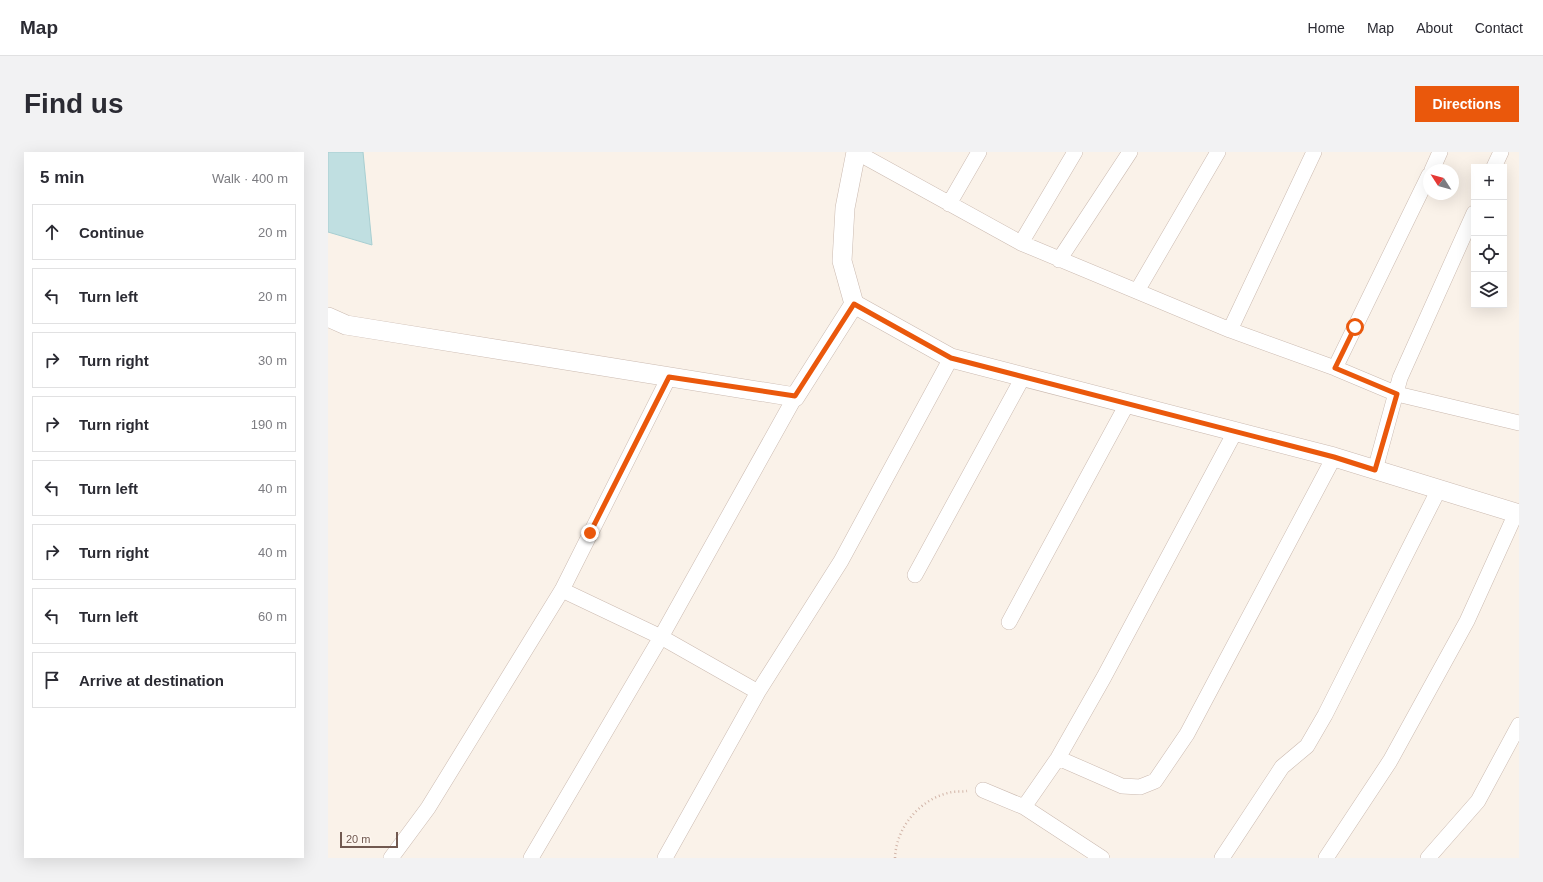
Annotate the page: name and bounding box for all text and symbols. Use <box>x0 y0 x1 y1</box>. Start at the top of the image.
text: Map <box>20 17 58 38</box>
text: Home <box>1308 20 1345 36</box>
text: Map <box>1367 20 1394 36</box>
text: About <box>1416 20 1453 36</box>
text: Contact <box>1475 20 1523 36</box>
button: Directions <box>1415 86 1519 122</box>
text: Find us <box>24 88 124 119</box>
north arrow <box>1423 164 1459 200</box>
map controls <box>1471 164 1507 308</box>
button: + <box>1471 164 1507 200</box>
text: 5 min <box>40 168 84 187</box>
text: Walk · 400 m <box>212 171 288 186</box>
button: − <box>1471 200 1507 236</box>
icon: ahead <box>41 221 63 243</box>
text: Continue <box>79 224 144 241</box>
text: 20 m <box>258 225 287 240</box>
button: locate <box>1471 236 1507 272</box>
button: layers <box>1471 272 1507 308</box>
icon: left <box>41 285 63 307</box>
text: Turn left <box>79 288 138 305</box>
text: 20 m <box>258 289 287 304</box>
route start <box>1346 318 1364 336</box>
icon: right <box>41 349 63 371</box>
text: Turn right <box>79 352 149 369</box>
text: 30 m <box>258 353 287 368</box>
icon: right <box>41 413 63 435</box>
text: Turn right <box>79 416 149 433</box>
text: 190 m <box>251 417 287 432</box>
icon: left <box>41 477 63 499</box>
text: Turn left <box>79 480 138 497</box>
text: 40 m <box>258 481 287 496</box>
route end <box>581 524 599 542</box>
icon: right <box>41 541 63 563</box>
text: Turn right <box>79 544 149 561</box>
text: 40 m <box>258 545 287 560</box>
icon: left <box>41 605 63 627</box>
text: Turn left <box>79 608 138 625</box>
text: 60 m <box>258 609 287 624</box>
icon: arrive <box>41 669 63 691</box>
text: Arrive at destination <box>79 672 224 689</box>
scale bar <box>340 830 398 849</box>
text: 20 m <box>346 833 370 845</box>

